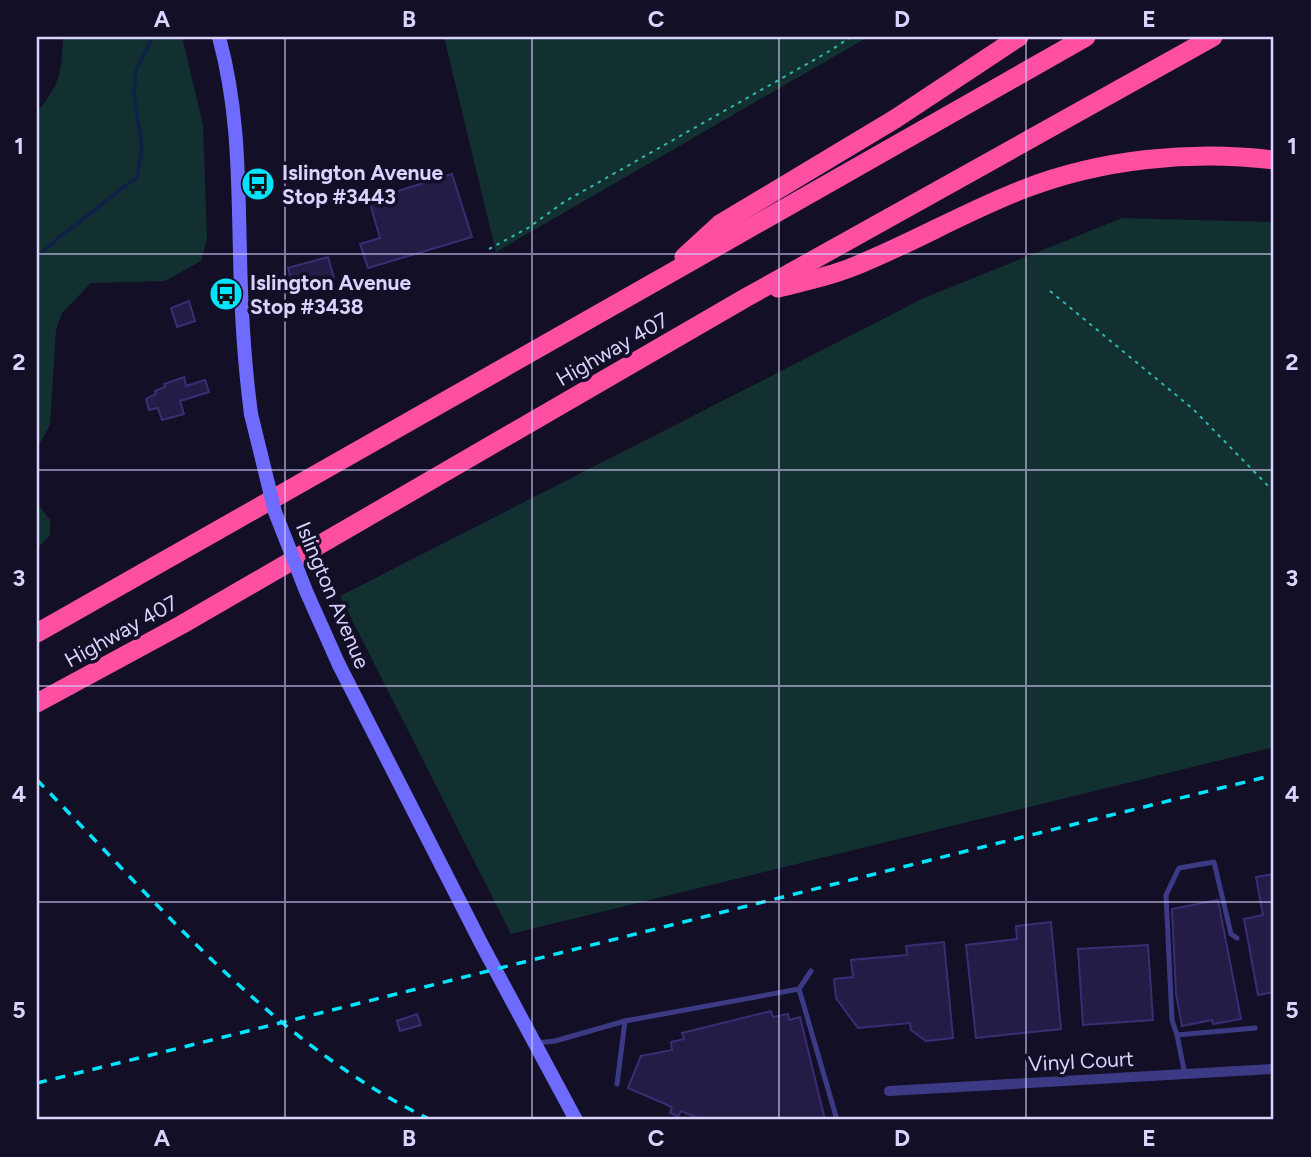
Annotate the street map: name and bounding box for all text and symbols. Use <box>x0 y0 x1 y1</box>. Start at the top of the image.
text: A <box>154 5 171 33</box>
text: B <box>402 5 416 33</box>
text: C <box>648 5 665 33</box>
text: D <box>894 5 910 33</box>
text: E <box>1142 5 1156 33</box>
text: 1 <box>14 132 24 160</box>
text: 1 <box>1287 132 1297 160</box>
place label: Islington Avenue Stop #3443 <box>282 160 443 209</box>
bus stop icon: Islington Avenue Stop #3443 <box>239 165 277 203</box>
place label: Islington Avenue Stop #3438 <box>250 270 411 319</box>
bus stop icon: Islington Avenue Stop #3438 <box>207 275 245 313</box>
street label: Highway 407 <box>551 307 673 391</box>
text: 2 <box>12 348 26 376</box>
text: 2 <box>1285 348 1299 376</box>
street label: Islington Avenue <box>291 518 375 672</box>
text: 3 <box>13 564 25 592</box>
text: 3 <box>1286 564 1298 592</box>
street label: Highway 407 <box>60 590 182 672</box>
text: 4 <box>12 780 26 808</box>
text: 4 <box>1285 780 1299 808</box>
text: 5 <box>12 996 26 1024</box>
text: 5 <box>1285 996 1299 1024</box>
street label: Vinyl Court <box>1027 1046 1135 1076</box>
text: A <box>154 1124 171 1152</box>
text: B <box>402 1124 416 1152</box>
text: C <box>648 1124 665 1152</box>
text: D <box>894 1124 910 1152</box>
text: E <box>1142 1124 1156 1152</box>

